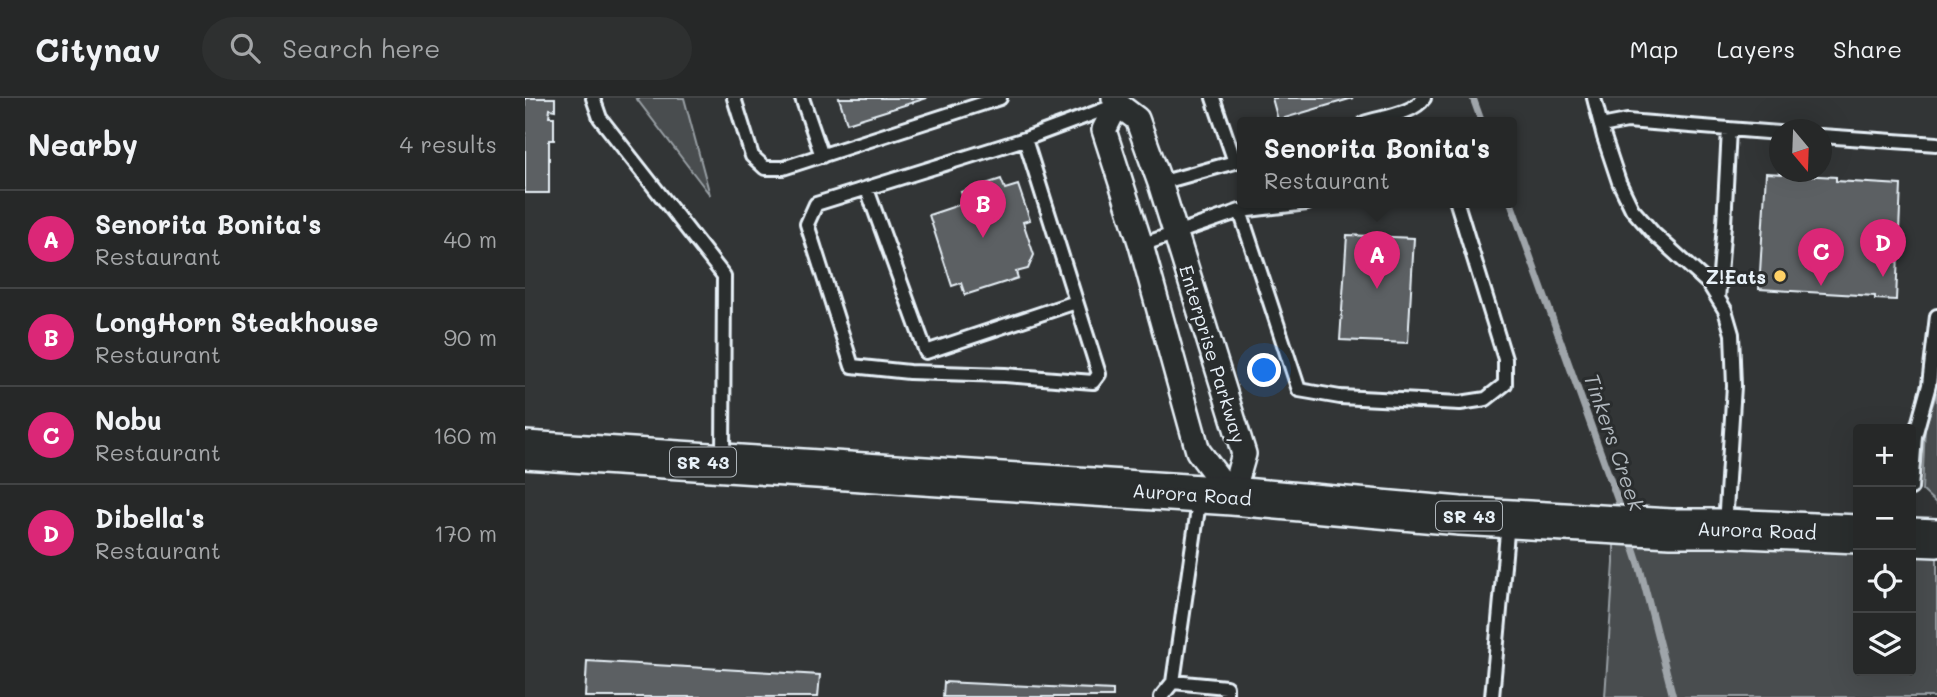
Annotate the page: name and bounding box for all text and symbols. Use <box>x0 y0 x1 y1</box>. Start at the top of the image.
search box <box>202 17 692 80</box>
text: Citynav <box>35 27 160 70</box>
icon: search <box>226 29 264 67</box>
text: Search here <box>282 31 440 65</box>
text: Map <box>1630 33 1678 64</box>
text: Layers <box>1716 33 1795 64</box>
text: Share <box>1833 33 1902 64</box>
popup <box>1237 117 1517 208</box>
north arrow <box>1769 119 1832 182</box>
text: Nearby <box>28 124 138 164</box>
text: 4 results <box>400 129 497 159</box>
text: Senorita Bonita's <box>1264 131 1490 165</box>
text: Restaurant <box>1264 165 1390 195</box>
pin: B <box>960 180 1006 238</box>
text: Senorita Bonita's <box>95 207 321 241</box>
pin: D <box>1860 219 1906 277</box>
text: A <box>43 224 59 254</box>
text: 40 m <box>444 224 497 254</box>
pin: C <box>1798 228 1844 286</box>
pin: A <box>1354 231 1400 289</box>
text: Restaurant <box>95 241 221 271</box>
street label: Enterprise Parkway <box>1174 262 1252 446</box>
place label: Z!Eats <box>1705 264 1766 289</box>
marker: Z!Eats <box>1772 268 1788 284</box>
text: LongHorn Steakhouse <box>95 305 379 339</box>
text: B <box>43 322 59 352</box>
text: 90 m <box>444 322 497 352</box>
text: Restaurant <box>95 339 221 369</box>
your location <box>1247 353 1281 387</box>
water label: Tinkers Creek <box>1579 369 1651 515</box>
text: Nobu <box>95 403 162 437</box>
text: C <box>42 420 60 450</box>
text: 160 m <box>433 420 497 450</box>
map controls <box>1853 424 1916 676</box>
button: + <box>1853 424 1916 487</box>
text: Restaurant <box>95 437 221 467</box>
road number: SR 43 <box>670 448 736 476</box>
street label: Aurora Road <box>1132 477 1252 511</box>
button: − <box>1853 487 1916 550</box>
text: Dibella's <box>95 501 205 535</box>
road number: SR 43 <box>1436 502 1502 530</box>
street label: Aurora Road <box>1697 515 1817 545</box>
text: D <box>43 518 59 548</box>
text: 170 m <box>434 518 497 548</box>
text: Restaurant <box>95 535 221 565</box>
button: locate <box>1853 550 1916 613</box>
button: layers <box>1853 613 1916 676</box>

